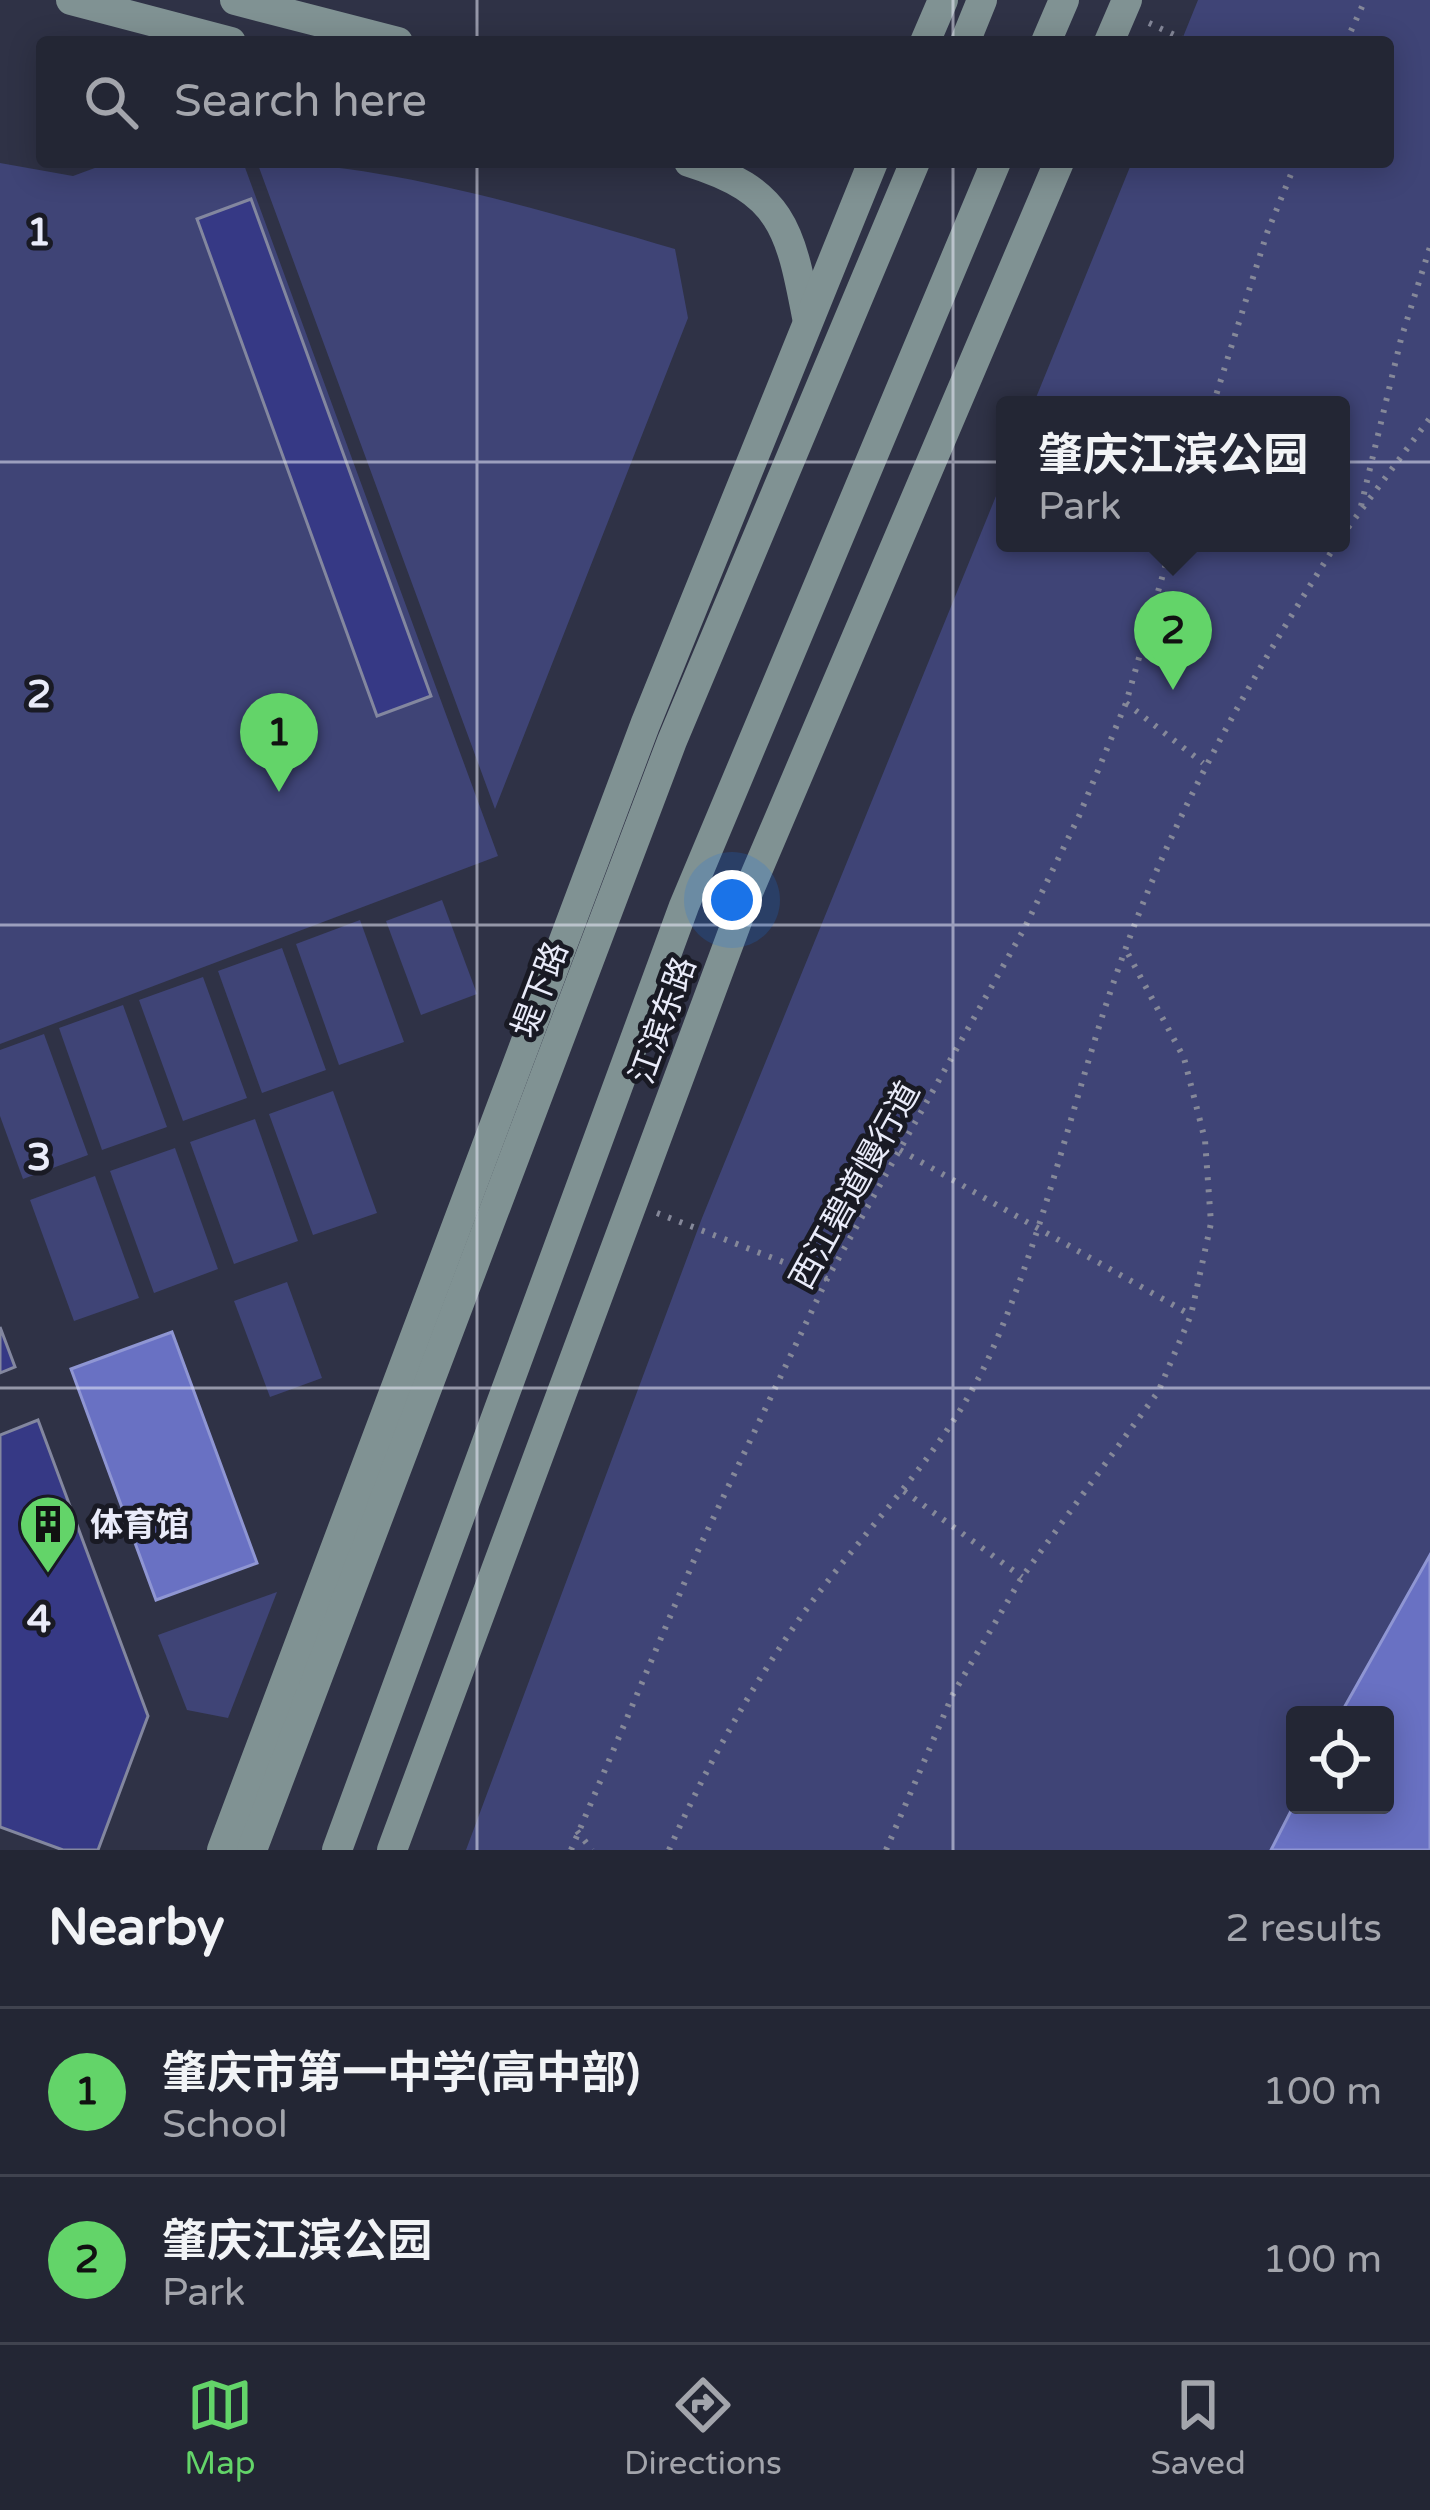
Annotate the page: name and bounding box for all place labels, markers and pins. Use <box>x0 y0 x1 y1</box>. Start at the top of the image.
pin: 2 <box>1134 591 1212 690</box>
pin: 1 <box>240 693 318 792</box>
building icon: 体育馆 <box>17 1493 79 1575</box>
place label: 体育馆 <box>90 1506 189 1545</box>

